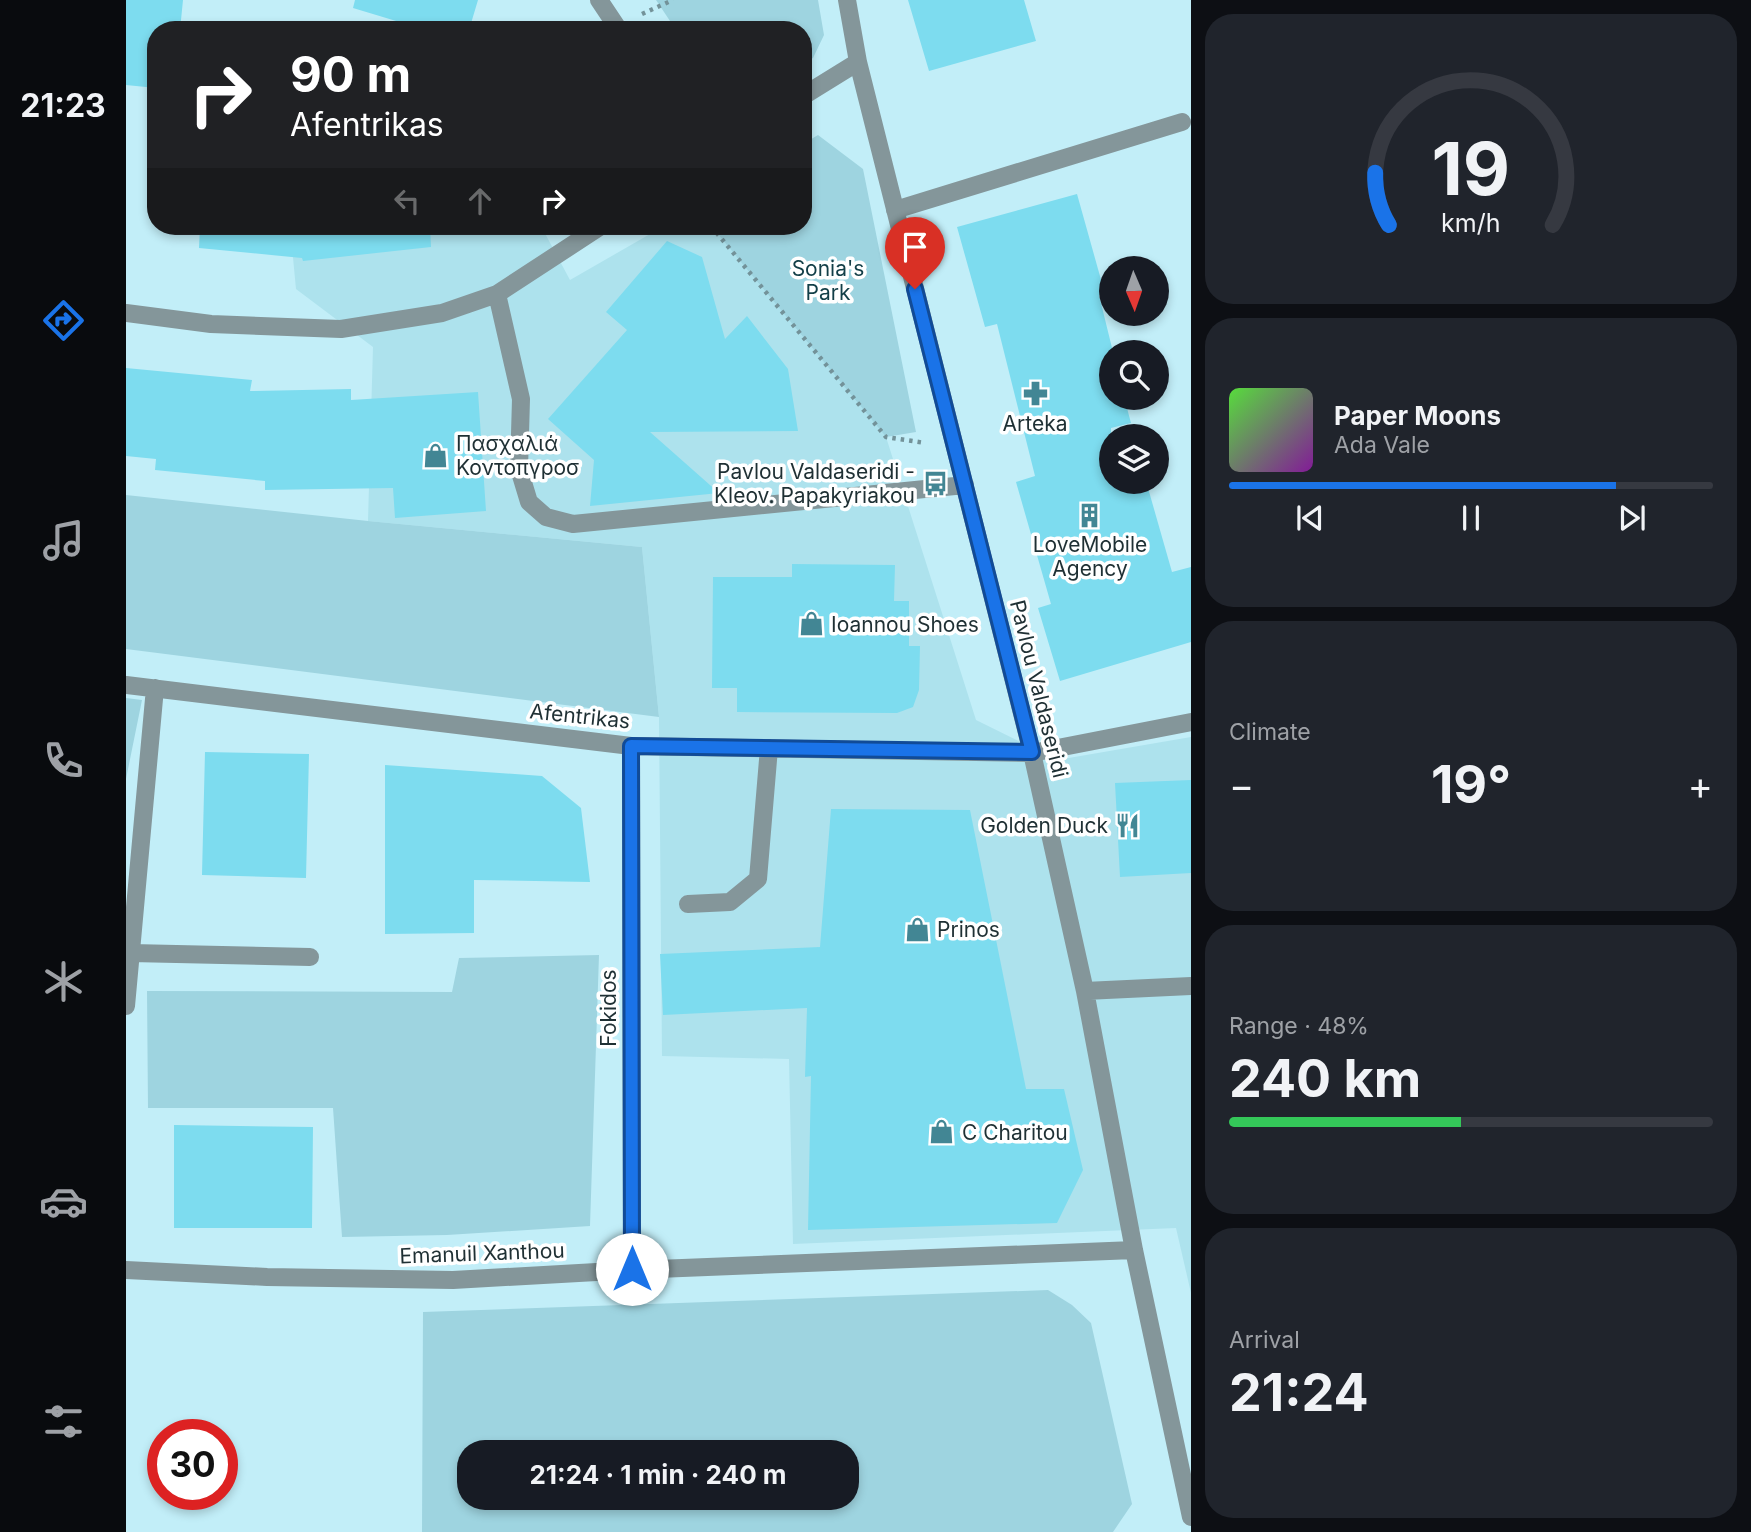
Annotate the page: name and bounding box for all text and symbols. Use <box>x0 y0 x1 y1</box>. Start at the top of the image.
text: 90 m <box>290 45 411 104</box>
icon: right <box>175 49 266 140</box>
text: 21:23 <box>20 86 106 125</box>
text: Afentrikas <box>290 105 444 144</box>
text: 19 <box>1432 124 1510 213</box>
icon: left <box>388 182 426 220</box>
icon: ahead <box>461 182 499 220</box>
icon: right <box>534 182 572 220</box>
text: km/h <box>1441 208 1501 238</box>
pin <box>885 217 945 289</box>
icon: arrive <box>896 228 934 266</box>
park label: Sonia's Park <box>792 256 864 305</box>
north arrow <box>1099 256 1169 326</box>
map controls <box>1099 256 1169 494</box>
icon: directions <box>39 296 88 345</box>
button: search <box>1099 340 1169 410</box>
pharmacy icon: Arteka <box>1021 380 1049 408</box>
text: Paper Moons <box>1334 400 1501 431</box>
place label: Arteka <box>1003 411 1067 436</box>
button: layers <box>1099 424 1169 494</box>
place label: Πασχαλιά Κοντοπγροσ <box>456 431 579 480</box>
text: Ada Vale <box>1334 431 1430 459</box>
shop icon: Πασχαλιά Κοντοπγροσ <box>422 441 450 469</box>
place label: Pavlou Valdaseridi - Kleov. Papakyriakou <box>714 459 915 508</box>
bus stop icon: Pavlou Valdaseridi - Kleov. Papakyriakou <box>921 469 949 497</box>
icon: previous <box>1291 499 1329 537</box>
icon: pause <box>1452 499 1490 537</box>
icon: next <box>1613 499 1651 537</box>
building icon: LoveMobile Agency <box>1076 501 1104 529</box>
icon: music <box>39 516 88 565</box>
place label: LoveMobile Agency <box>1033 532 1147 581</box>
street label: Pavlou Valdaseridi <box>1005 598 1073 780</box>
shop icon: Ioannou Shoes <box>797 610 825 638</box>
place label: Ioannou Shoes <box>831 612 979 637</box>
street label: Afentrikas <box>529 698 631 734</box>
text: Climate <box>1229 718 1311 746</box>
icon: phone <box>39 736 88 785</box>
text: 19° <box>1431 753 1511 816</box>
text: − <box>1229 762 1254 808</box>
text: + <box>1688 762 1713 808</box>
restaurant icon: Golden Duck <box>1114 811 1142 839</box>
place label: Golden Duck <box>980 813 1108 838</box>
shop icon: Prinos <box>903 915 931 943</box>
place label: Prinos <box>937 917 1000 942</box>
icon: climate <box>39 957 88 1006</box>
street label: Fokidos <box>596 969 621 1047</box>
text: Range · 48% <box>1229 1012 1369 1040</box>
text: 240 km <box>1229 1047 1421 1110</box>
shop icon: C Charitou <box>928 1118 956 1146</box>
place label: C Charitou <box>962 1120 1068 1145</box>
icon: car <box>39 1177 88 1226</box>
position arrow <box>595 1232 669 1306</box>
street label: Emanuil Xanthou <box>399 1238 565 1268</box>
text: Arrival <box>1229 1326 1300 1354</box>
text: 21:24 <box>1229 1361 1369 1424</box>
icon: filters <box>39 1397 88 1446</box>
speed limit sign: 30 <box>147 1419 238 1510</box>
text: 21:24 · 1 min · 240 m <box>529 1459 787 1490</box>

